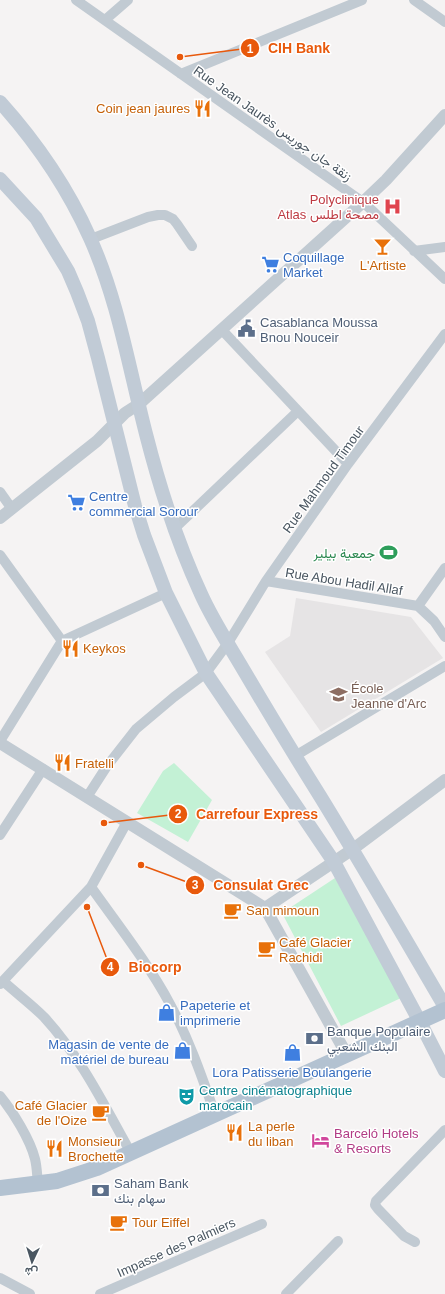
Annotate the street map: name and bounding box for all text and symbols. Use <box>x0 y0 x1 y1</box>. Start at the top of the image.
callout: CIH Bank <box>240 35 338 61</box>
text: CIH Bank <box>268 40 330 56</box>
text: 1 <box>247 42 254 56</box>
street label: Rue Jean Jaurès زنقة جان جوريس <box>190 63 355 185</box>
restaurant icon: Coin jean jaures <box>193 98 213 118</box>
place label: Coin jean jaures <box>96 101 190 116</box>
place label: Polyclinique Atlas مصحة اطلس <box>277 192 379 223</box>
hospital icon: Polyclinique Atlas مصحة اطلس <box>382 196 402 216</box>
bar icon: L'Artiste <box>373 236 393 256</box>
place label: Coquillage Market <box>283 250 344 280</box>
supermarket icon: Coquillage Market <box>260 254 280 274</box>
place label: L'Artiste <box>360 258 406 273</box>
place label: Casablanca Moussa Bnou Nouceir <box>260 315 379 345</box>
public building icon: Casablanca Moussa Bnou Nouceir <box>237 319 257 339</box>
street label: Rue Mahmoud Timour <box>280 422 368 536</box>
place label: Centre commercial Sorour <box>89 489 199 519</box>
supermarket icon: Centre commercial Sorour <box>66 493 86 513</box>
sports icon: جمعية بيلير <box>378 543 398 563</box>
place label: جمعية بيلير <box>312 546 375 562</box>
street label: Rue Abou Hadil Allaf <box>284 565 404 598</box>
restaurant icon: Keykos <box>60 638 80 658</box>
place label: Keykos <box>83 641 126 656</box>
place label: École Jeanne d'Arc <box>351 681 427 711</box>
school or university icon: École Jeanne d'Arc <box>328 685 348 705</box>
restaurant icon: Fratelli <box>52 753 72 773</box>
place label: Fratelli <box>75 756 114 771</box>
callout: Carrefour Express <box>168 801 326 827</box>
text: Carrefour Express <box>196 806 318 822</box>
text: 2 <box>175 807 182 821</box>
callout: Consulat Grec <box>185 872 316 898</box>
text: Consulat Grec <box>213 877 309 893</box>
text: 3 <box>192 878 199 892</box>
cafe icon: San mimoun <box>223 900 243 920</box>
place label: San mimoun <box>246 903 319 918</box>
place label: Café Glacier Rachidi <box>279 935 352 965</box>
cafe icon: Café Glacier Rachidi <box>256 939 276 959</box>
callout: Biocorp <box>100 954 189 980</box>
text: Biocorp <box>129 959 181 975</box>
text: 4 <box>107 960 114 974</box>
place label: Papeterie et imprimerie <box>180 998 250 1028</box>
shop icon: Papeterie et imprimerie <box>157 1002 177 1022</box>
place label: Banque Populaire البنك الشعبي <box>327 1024 430 1057</box>
bank icon: Banque Populaire البنك الشعبي <box>304 1028 324 1048</box>
place label: Magasin de vente de matériel de bureau <box>48 1037 169 1067</box>
shop icon: Magasin de vente de matériel de bureau <box>172 1041 192 1061</box>
shop icon: Lora Patisserie Boulangerie <box>282 1043 302 1063</box>
place label: Lora Patisserie Boulangerie <box>212 1065 372 1080</box>
place label: Centre cinématographique marocain <box>199 1083 352 1113</box>
theatre icon: Centre cinématographique marocain <box>176 1087 196 1107</box>
place label: Café Glacier de l'Oize <box>15 1098 88 1128</box>
cafe icon: Café Glacier de l'Oize <box>90 1102 110 1122</box>
place label: La perle du liban <box>248 1119 295 1149</box>
restaurant icon: La perle du liban <box>225 1123 245 1143</box>
place label: Barceló Hotels & Resorts <box>334 1126 419 1156</box>
hotel icon: Barceló Hotels & Resorts <box>311 1130 331 1150</box>
place label: Monsieur Brochette <box>68 1134 124 1164</box>
restaurant icon: Monsieur Brochette <box>45 1138 65 1158</box>
place label: Saham Bank سهام بنك <box>114 1176 189 1207</box>
bank icon: Saham Bank سهام بنك <box>91 1180 111 1200</box>
cafe icon: Tour Eiffel <box>109 1212 129 1232</box>
street label: Impasse des Palmiers <box>115 1214 238 1280</box>
place label: Tour Eiffel <box>132 1215 190 1230</box>
north arrow <box>12 1242 52 1282</box>
text: ش <box>24 1265 38 1278</box>

